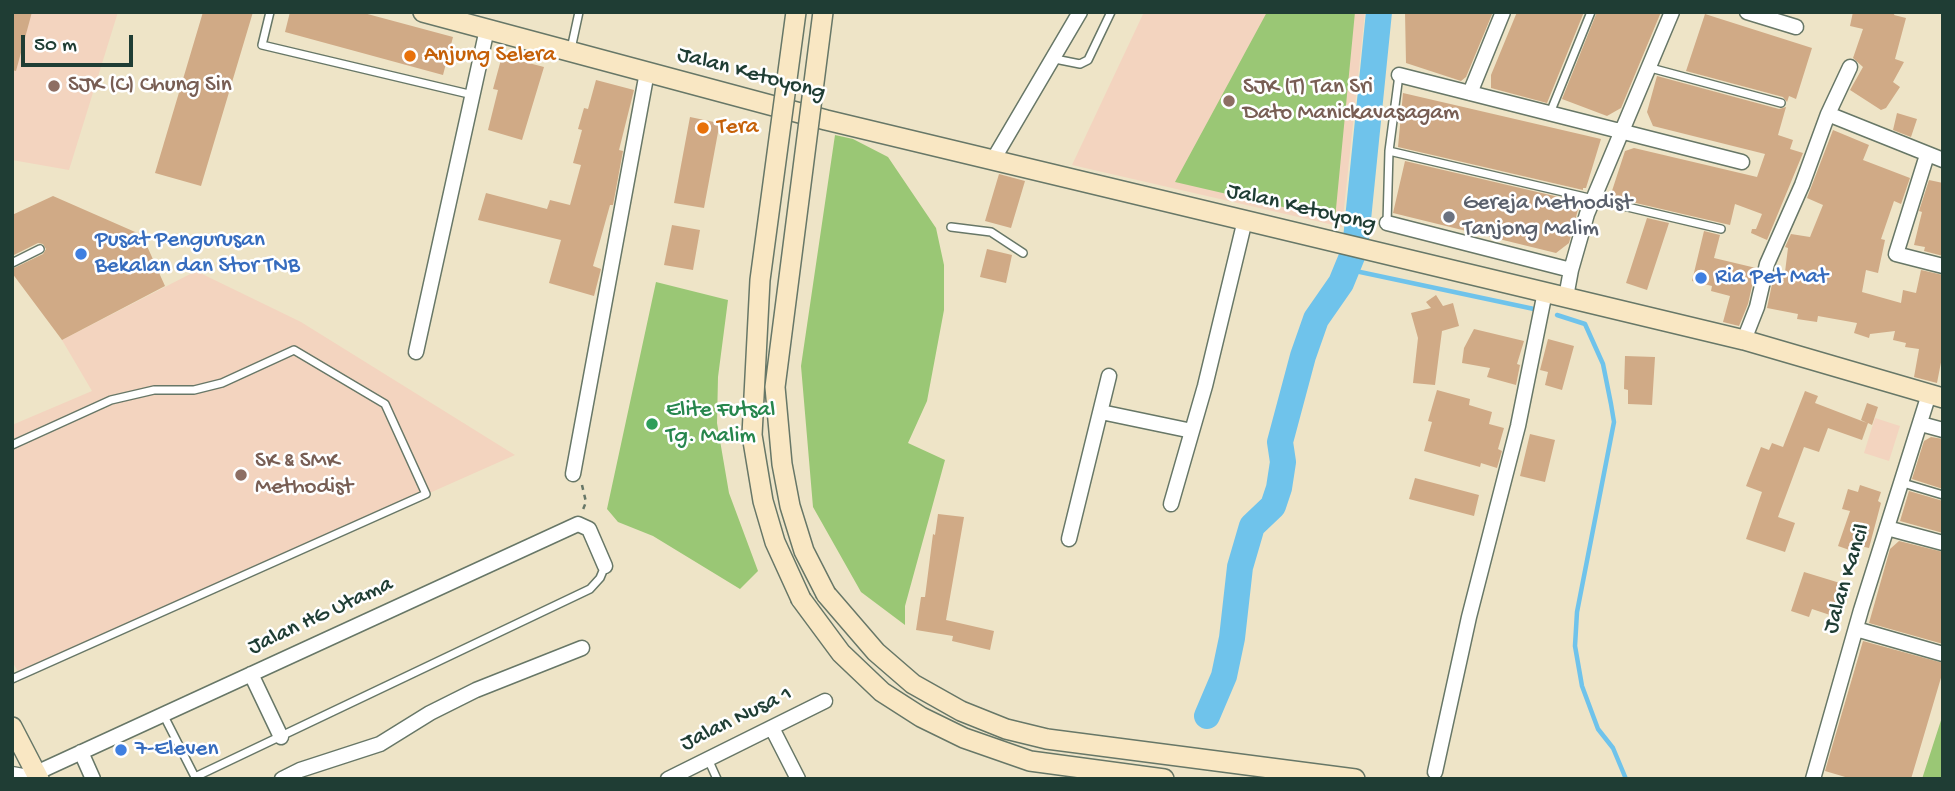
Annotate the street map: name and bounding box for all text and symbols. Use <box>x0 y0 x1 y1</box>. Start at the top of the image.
scale bar <box>24 21 136 65</box>
text: 50 m <box>34 34 77 59</box>
place label: Anjung Selera <box>424 42 556 70</box>
street label: Jalan Ketoyong <box>674 42 828 108</box>
marker: Anjung Selera <box>402 48 418 64</box>
place label: SJK (C) Chung Sin <box>68 72 232 100</box>
place label: SJK (T) Tan Sri Dato Manickavasagam <box>1243 74 1459 128</box>
marker: SJK (C) Chung Sin <box>46 78 62 94</box>
marker: SJK (T) Tan Sri Dato Manickavasagam <box>1221 93 1237 109</box>
place label: Tera <box>717 114 759 142</box>
marker: Tera <box>695 120 711 136</box>
street label: Jalan Ketoyong <box>1224 178 1378 240</box>
place label: Gereja Methodist Tanjong Malim <box>1463 190 1632 244</box>
marker: Gereja Methodist Tanjong Malim <box>1441 209 1457 225</box>
place label: Pusat Pengurusan Bekalan dan Stor TNB <box>95 227 300 281</box>
marker: Pusat Pengurusan Bekalan dan Stor TNB <box>73 246 89 262</box>
place label: Ria Pet Mat <box>1715 264 1828 292</box>
marker: Ria Pet Mat <box>1693 270 1709 286</box>
place label: Elite Futsal Tg. Malim <box>666 397 775 451</box>
marker: Elite Futsal Tg. Malim <box>644 416 660 432</box>
place label: SK & SMK Methodist <box>255 448 353 502</box>
marker: SK & SMK Methodist <box>233 467 249 483</box>
street label: Jalan Kancil <box>1818 521 1878 637</box>
street label: Jalan HG Utama <box>244 571 398 663</box>
street label: Jalan Nusa 1 <box>677 681 797 759</box>
place label: 7-Eleven <box>135 736 218 764</box>
marker: 7-Eleven <box>113 742 129 758</box>

